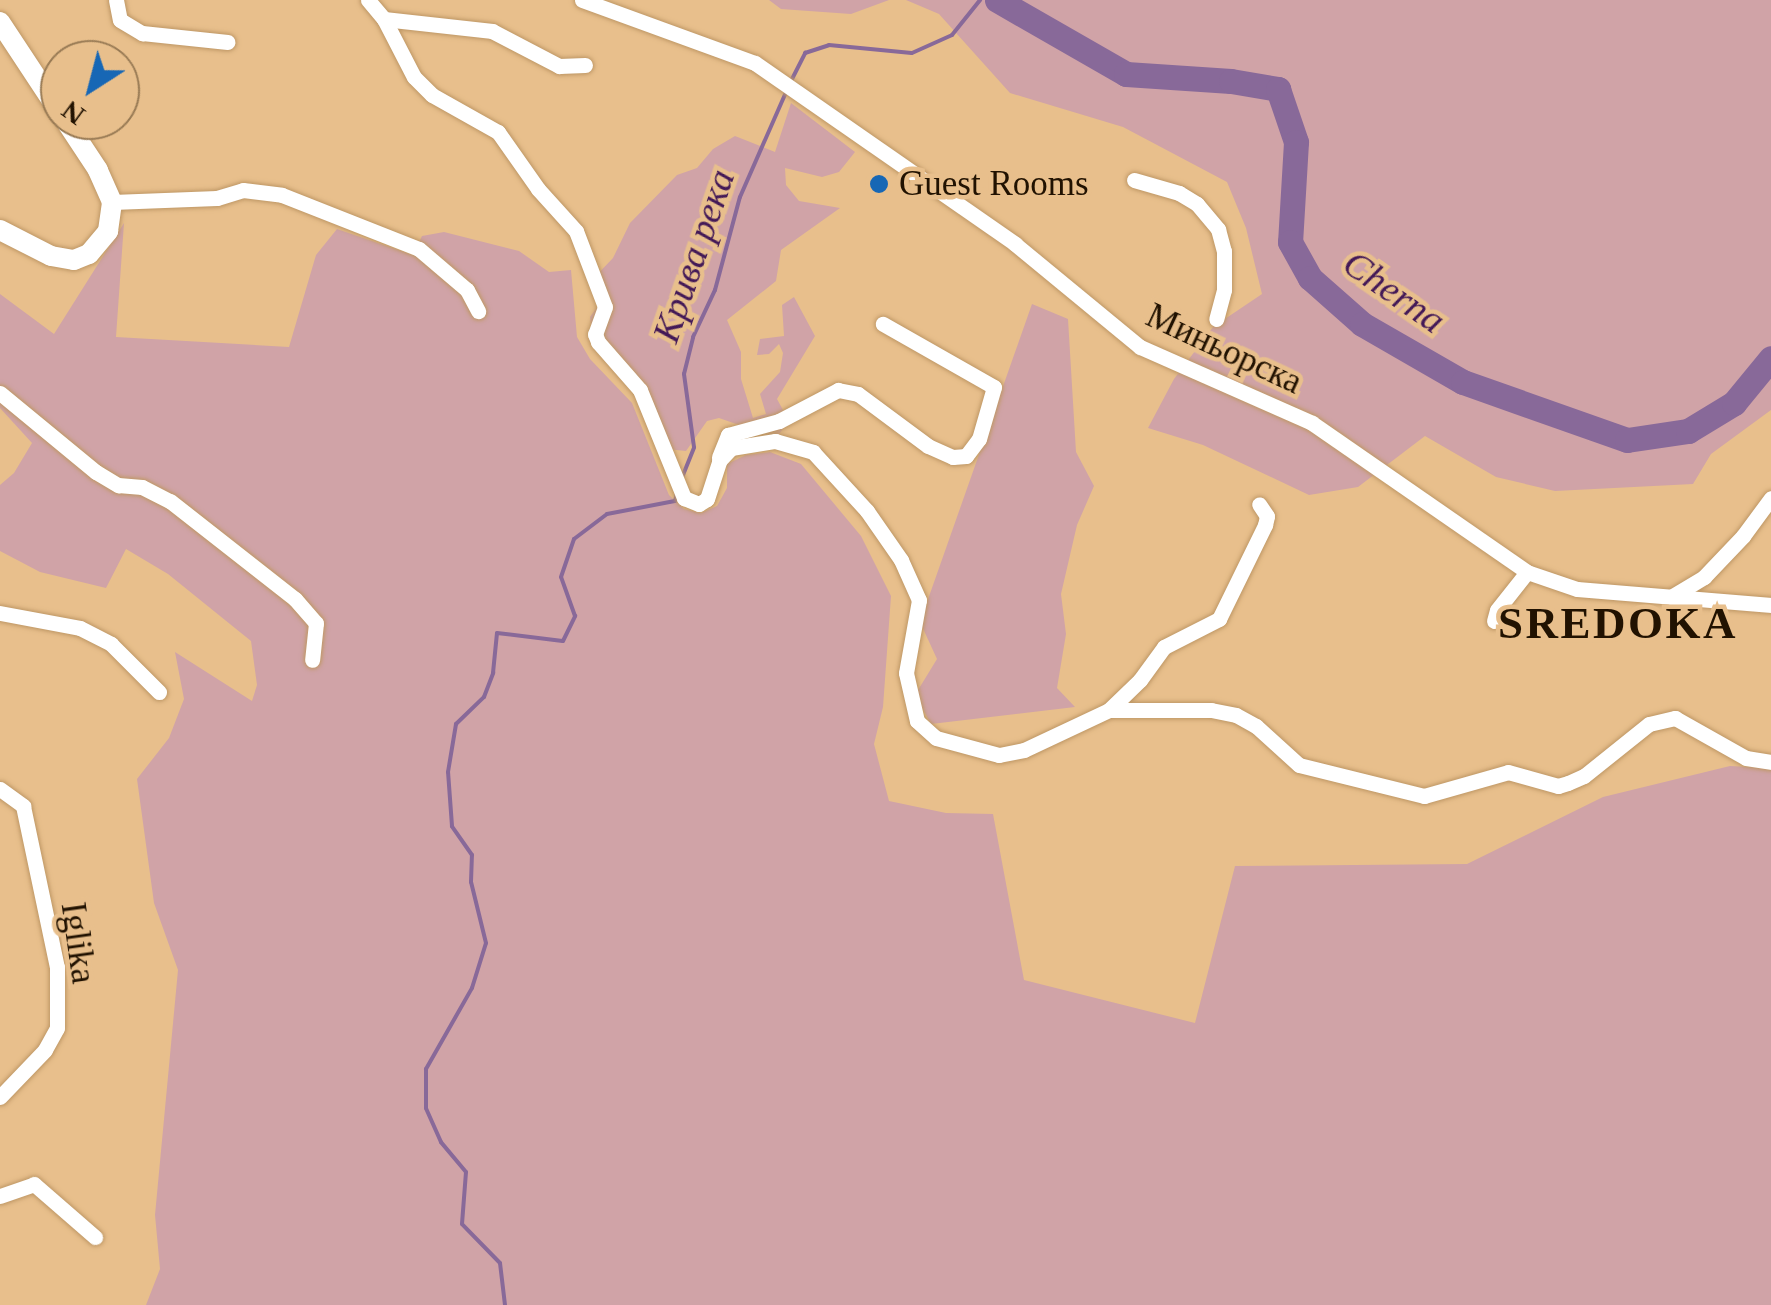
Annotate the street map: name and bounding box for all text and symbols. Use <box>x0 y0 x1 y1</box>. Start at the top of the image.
north arrow <box>40 40 140 140</box>
text: N <box>56 95 91 132</box>
place label: Guest Rooms <box>899 163 1089 205</box>
water label: Крива река <box>643 164 745 348</box>
marker: Guest Rooms <box>868 173 890 195</box>
water label: Cherna <box>1334 241 1454 343</box>
street label: Миньорска <box>1139 295 1309 403</box>
district label: SREDOKA <box>1498 597 1738 651</box>
street label: Iglika <box>52 900 104 986</box>

